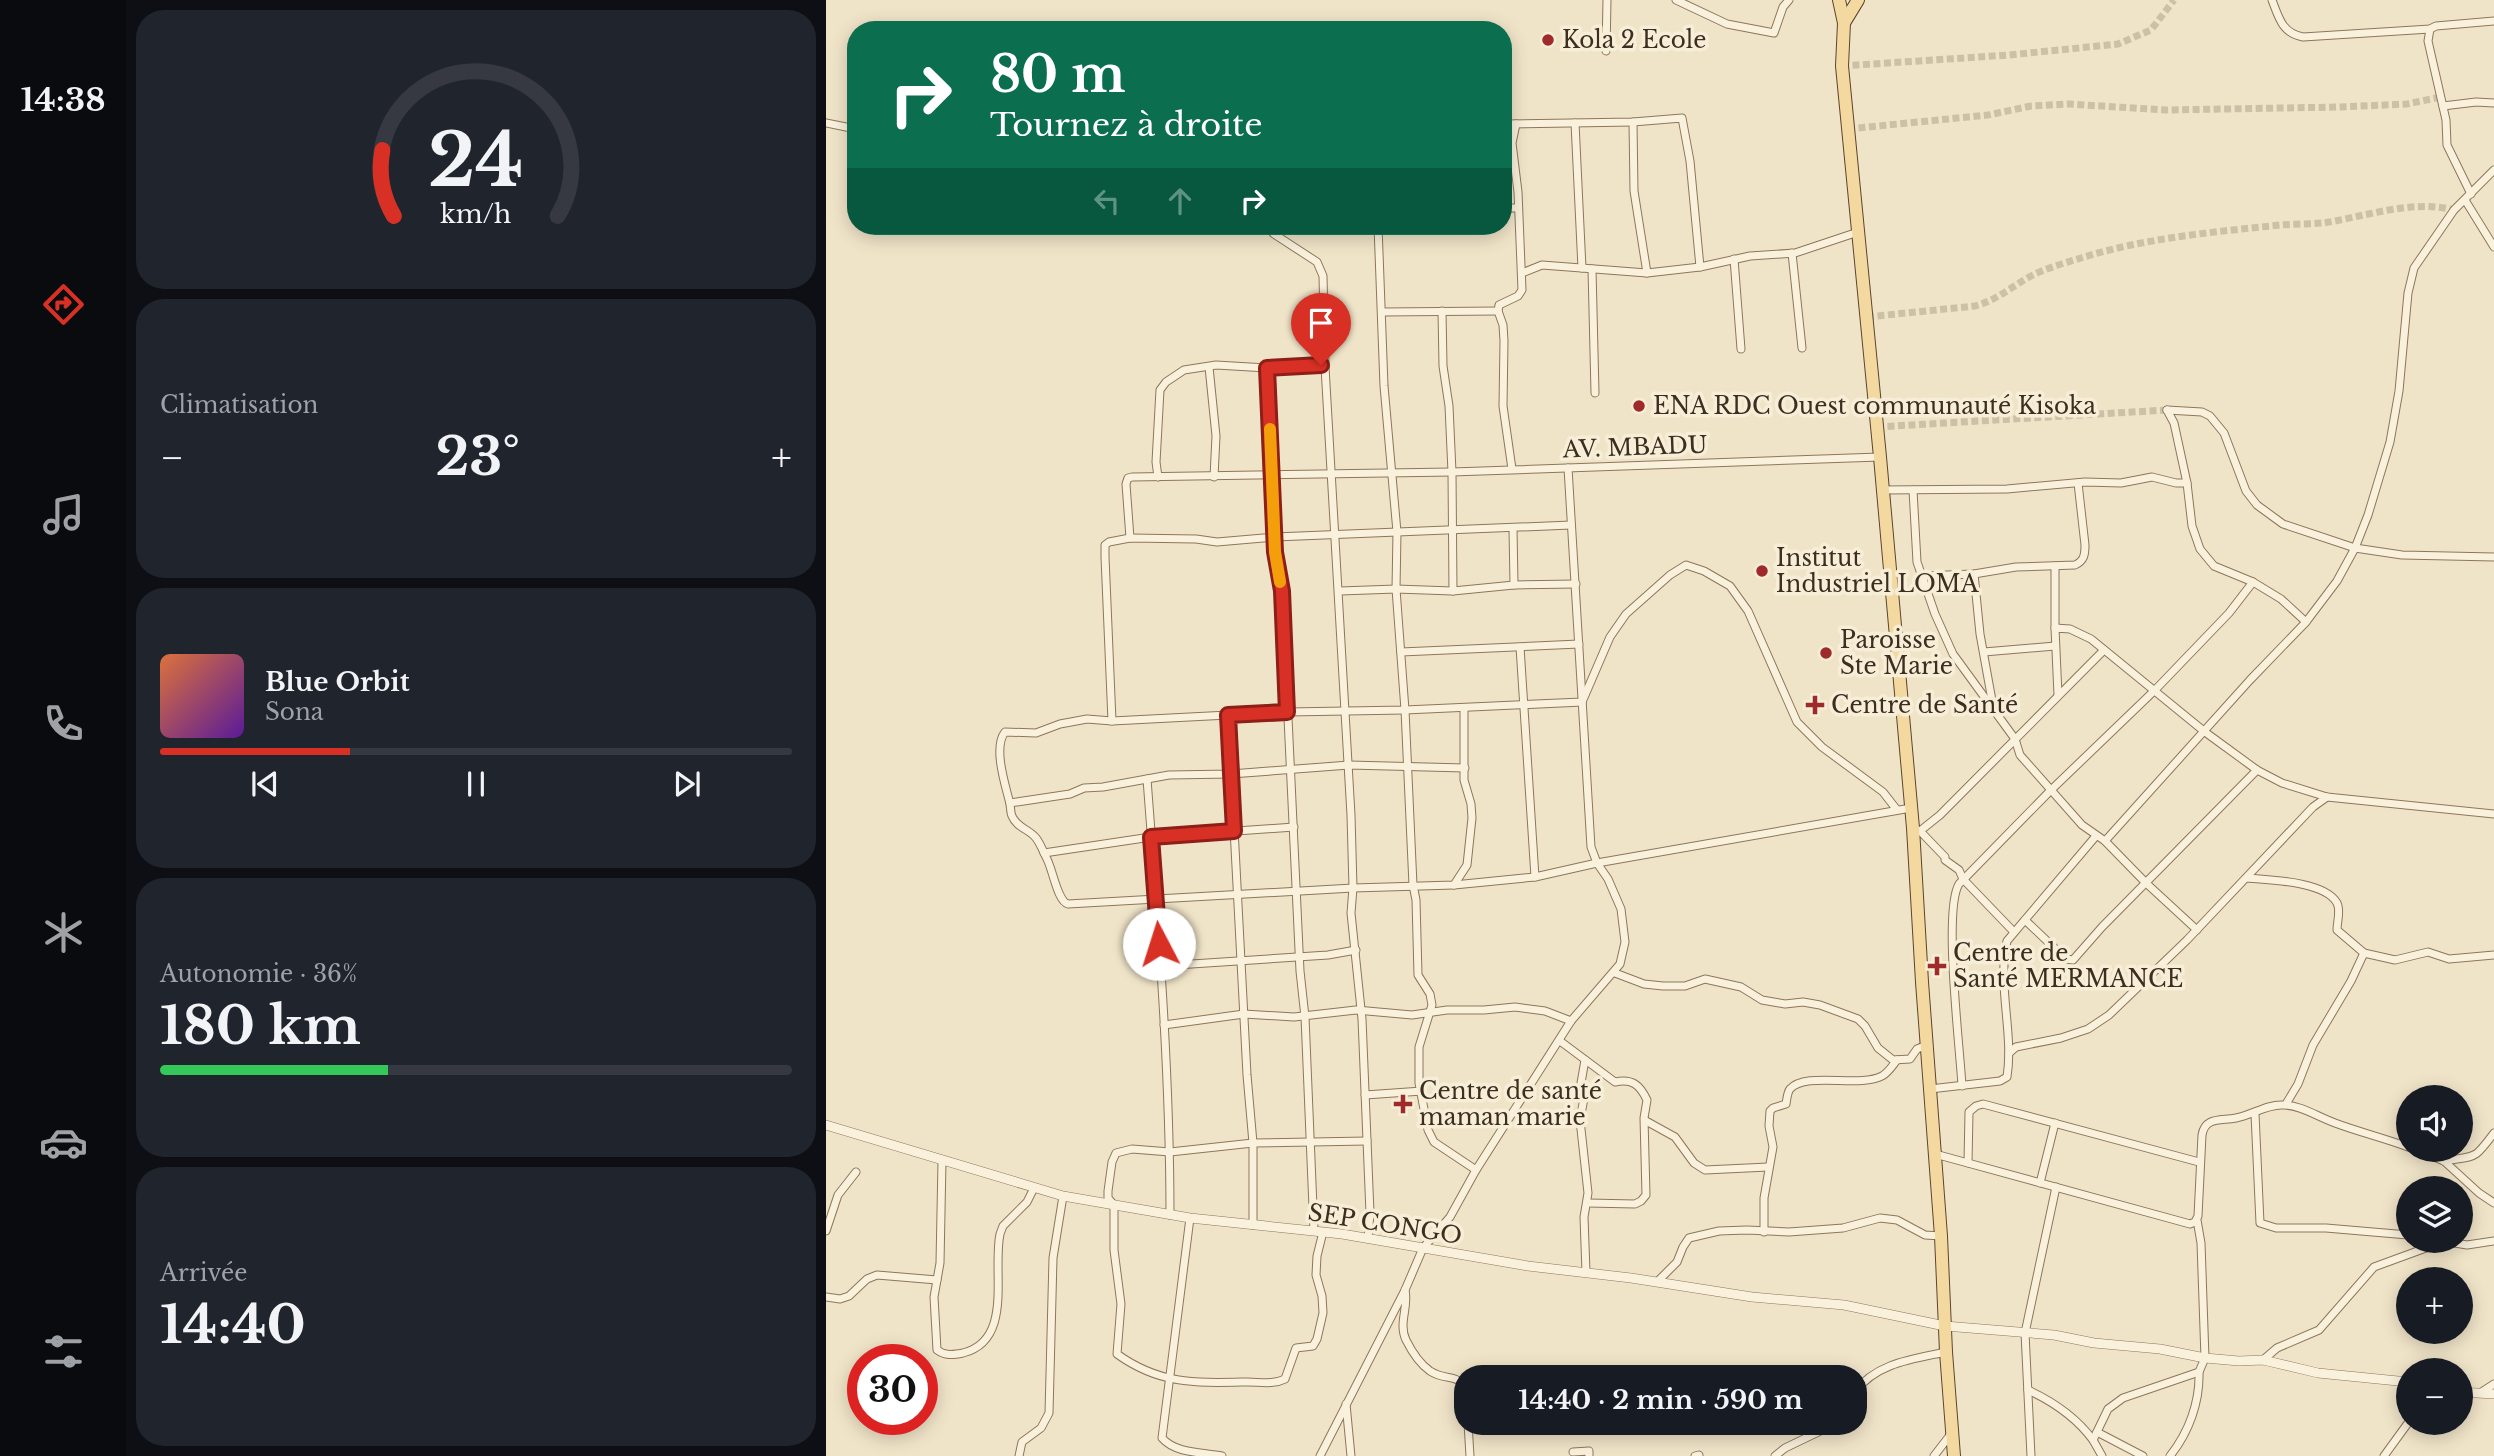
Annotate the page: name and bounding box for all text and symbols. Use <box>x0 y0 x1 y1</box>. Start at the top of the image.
place label: Kola 2 Ecole <box>1562 26 1706 54</box>
marker: Kola 2 Ecole <box>1540 32 1556 48</box>
text: 80 m <box>990 44 1125 105</box>
icon: right <box>875 49 966 140</box>
text: 14:38 <box>21 80 106 120</box>
text: Tournez à droite <box>990 105 1263 145</box>
text: 24 <box>428 115 524 206</box>
icon: left <box>1088 182 1126 220</box>
icon: ahead <box>1161 182 1199 220</box>
icon: right <box>1234 182 1272 220</box>
text: km/h <box>441 198 511 229</box>
icon: directions <box>39 280 88 329</box>
pin <box>1291 293 1351 365</box>
icon: arrive <box>1302 304 1340 342</box>
text: Climatisation <box>160 391 318 419</box>
place label: ENA RDC Ouest communauté Kisoka <box>1653 392 2096 420</box>
marker: ENA RDC Ouest communauté Kisoka <box>1631 398 1647 414</box>
text: 23° <box>435 425 520 489</box>
street label: AV. MBADU <box>1561 430 1708 464</box>
text: − <box>160 434 184 481</box>
text: + <box>771 434 792 481</box>
icon: music <box>39 490 88 539</box>
place label: Institut Industriel LOMA <box>1776 544 1980 598</box>
marker: Institut Industriel LOMA <box>1754 563 1770 579</box>
place label: Paroisse Ste Marie <box>1840 626 1953 680</box>
marker: Paroisse Ste Marie <box>1818 645 1834 661</box>
text: Blue Orbit <box>265 666 410 698</box>
place label: Centre de Santé <box>1831 691 2018 719</box>
marker: Centre de Santé <box>1805 695 1825 715</box>
text: Sona <box>265 698 323 726</box>
icon: phone <box>39 699 88 748</box>
icon: previous <box>246 765 284 803</box>
icon: pause <box>457 765 495 803</box>
icon: next <box>668 765 706 803</box>
position arrow <box>1122 907 1196 981</box>
icon: climate <box>39 908 88 957</box>
place label: Centre de Santé MERMANCE <box>1953 939 2183 993</box>
marker: Centre de Santé MERMANCE <box>1927 956 1947 976</box>
text: Autonomie · 36% <box>160 960 357 988</box>
text: 180 km <box>160 994 361 1058</box>
place label: Centre de santé maman marie <box>1419 1077 1602 1131</box>
map controls <box>2396 1085 2473 1435</box>
button: sound <box>2396 1085 2473 1162</box>
marker: Centre de santé maman marie <box>1393 1094 1413 1114</box>
icon: car <box>39 1118 88 1167</box>
button: layers <box>2396 1176 2473 1253</box>
street label: SEP CONGO <box>1306 1198 1464 1250</box>
text: Arrivée <box>160 1259 247 1287</box>
button: + <box>2396 1267 2473 1344</box>
text: 14:40 <box>160 1293 306 1357</box>
icon: filters <box>39 1327 88 1376</box>
speed limit sign: 30 <box>847 1344 938 1435</box>
button: − <box>2396 1358 2473 1435</box>
text: 14:40 · 2 min · 590 m <box>1518 1384 1803 1416</box>

